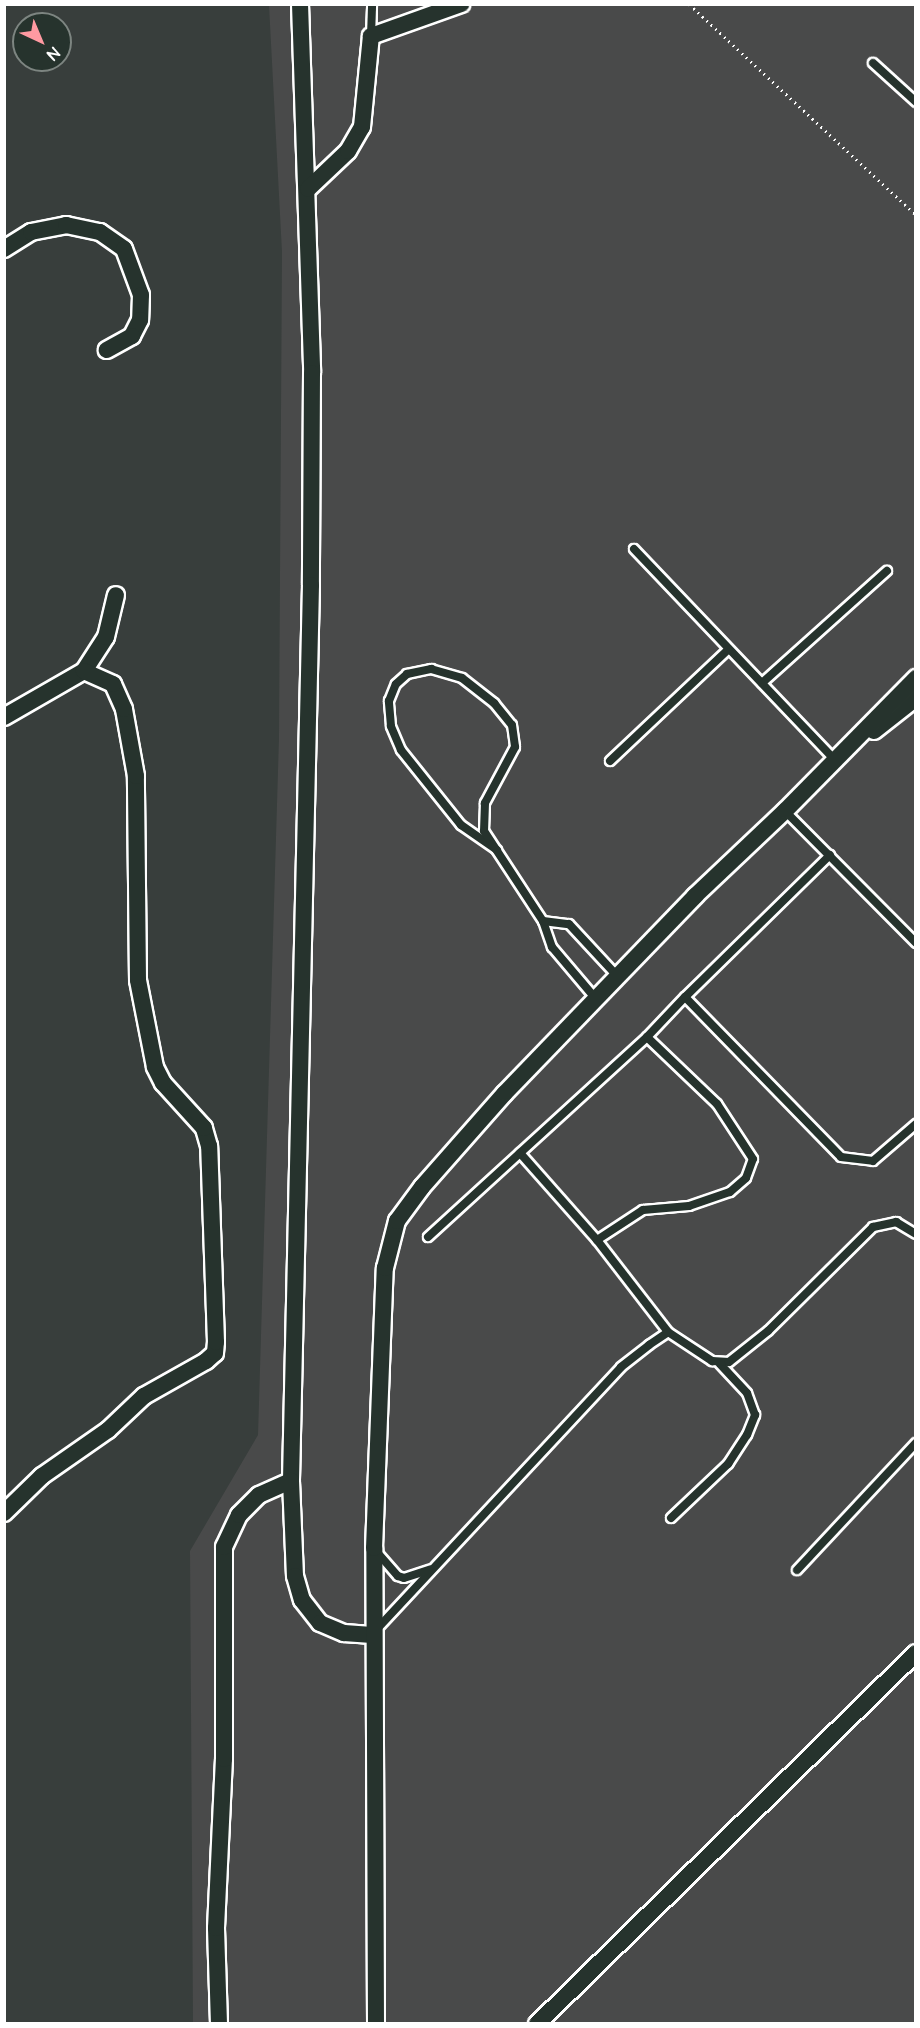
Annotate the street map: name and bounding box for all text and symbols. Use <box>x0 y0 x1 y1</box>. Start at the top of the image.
north arrow <box>12 12 72 72</box>
text: N <box>42 42 64 65</box>

